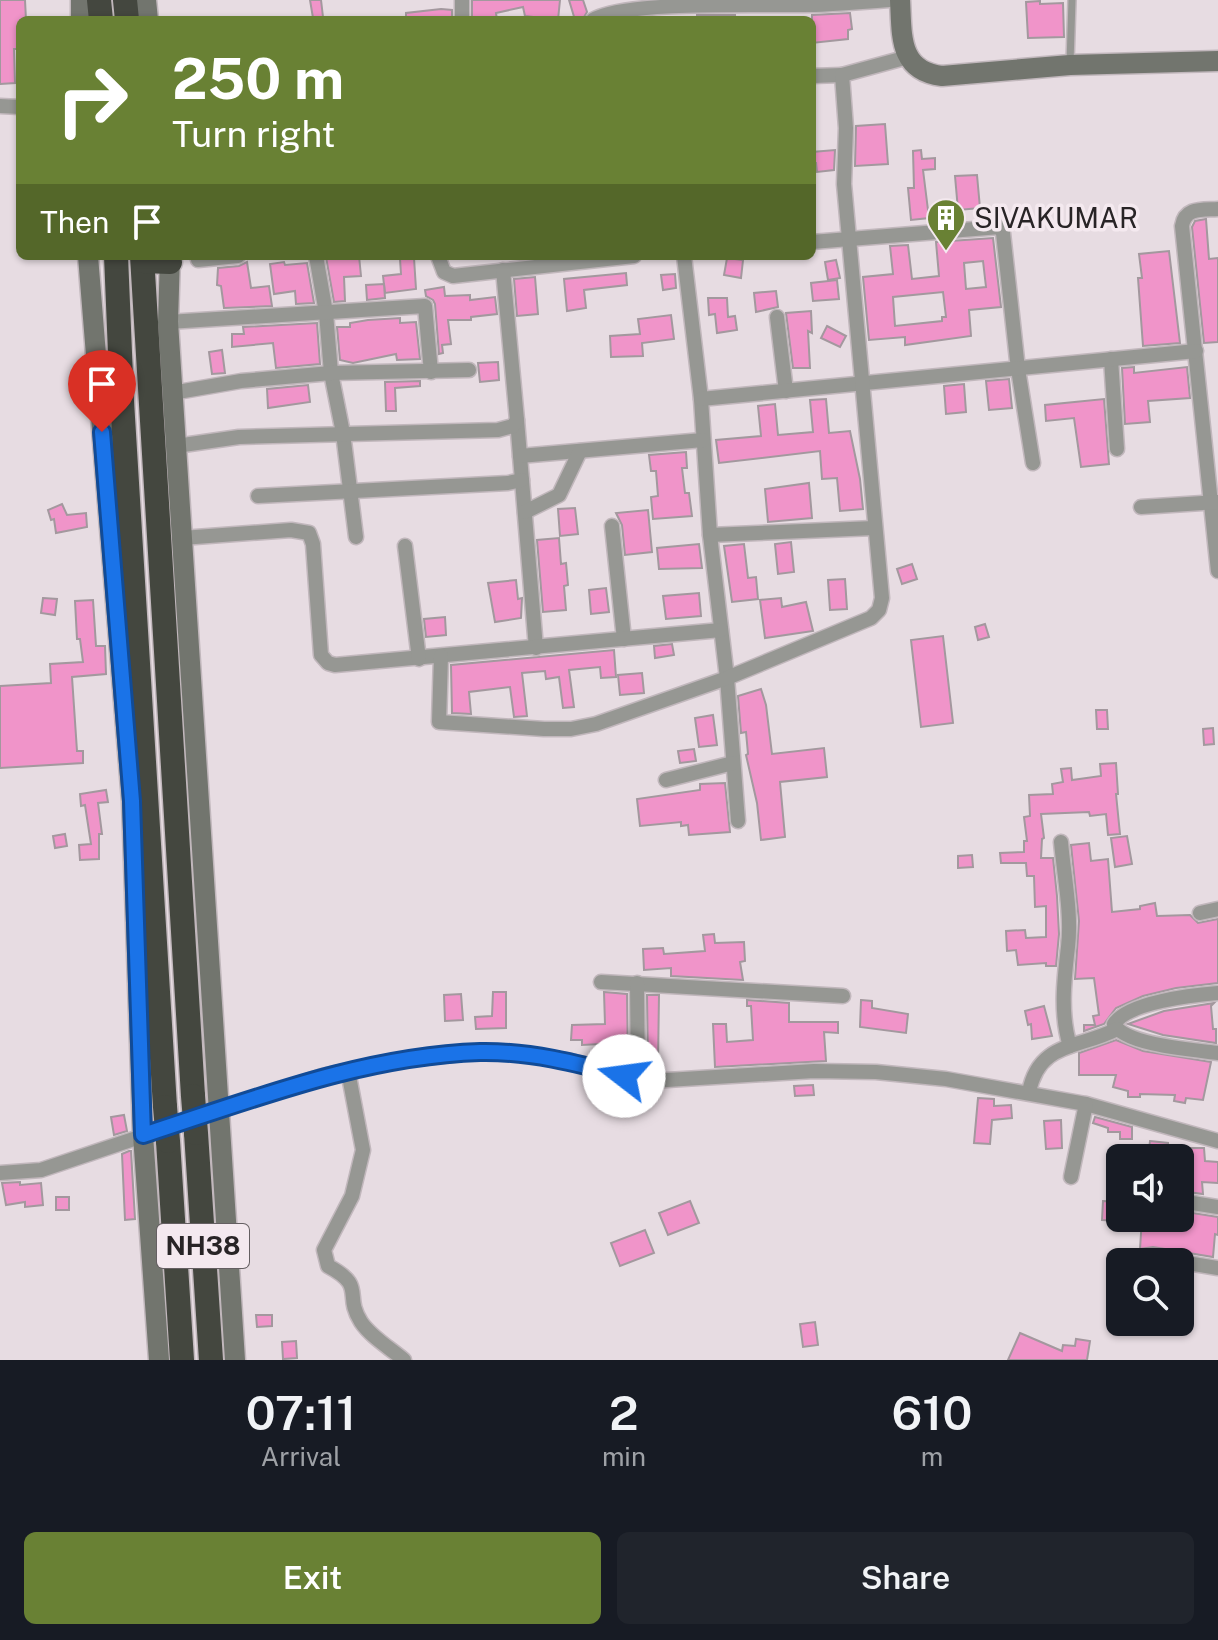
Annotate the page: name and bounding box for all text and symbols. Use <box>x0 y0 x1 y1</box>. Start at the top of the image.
text: 250 m <box>172 46 344 112</box>
icon: right <box>40 48 144 152</box>
text: Turn right <box>172 113 335 155</box>
building icon: SIVAKUMAR <box>925 197 967 252</box>
icon: arrive <box>125 200 169 244</box>
place label: SIVAKUMAR <box>974 201 1138 234</box>
text: Then <box>40 204 109 240</box>
pin <box>68 350 136 432</box>
icon: arrive <box>80 362 124 406</box>
position arrow <box>582 1034 666 1118</box>
map controls <box>1106 1144 1194 1336</box>
button: sound <box>1106 1144 1194 1232</box>
road number: NH38 <box>157 1224 249 1268</box>
button: search <box>1106 1248 1194 1336</box>
text: 07:11 <box>245 1384 356 1441</box>
text: 2 <box>609 1384 639 1441</box>
text: 610 <box>891 1384 973 1441</box>
text: Arrival <box>261 1441 341 1472</box>
text: min <box>602 1441 646 1472</box>
text: m <box>921 1441 943 1472</box>
button: Exit <box>24 1532 601 1624</box>
button: Share <box>617 1532 1194 1624</box>

